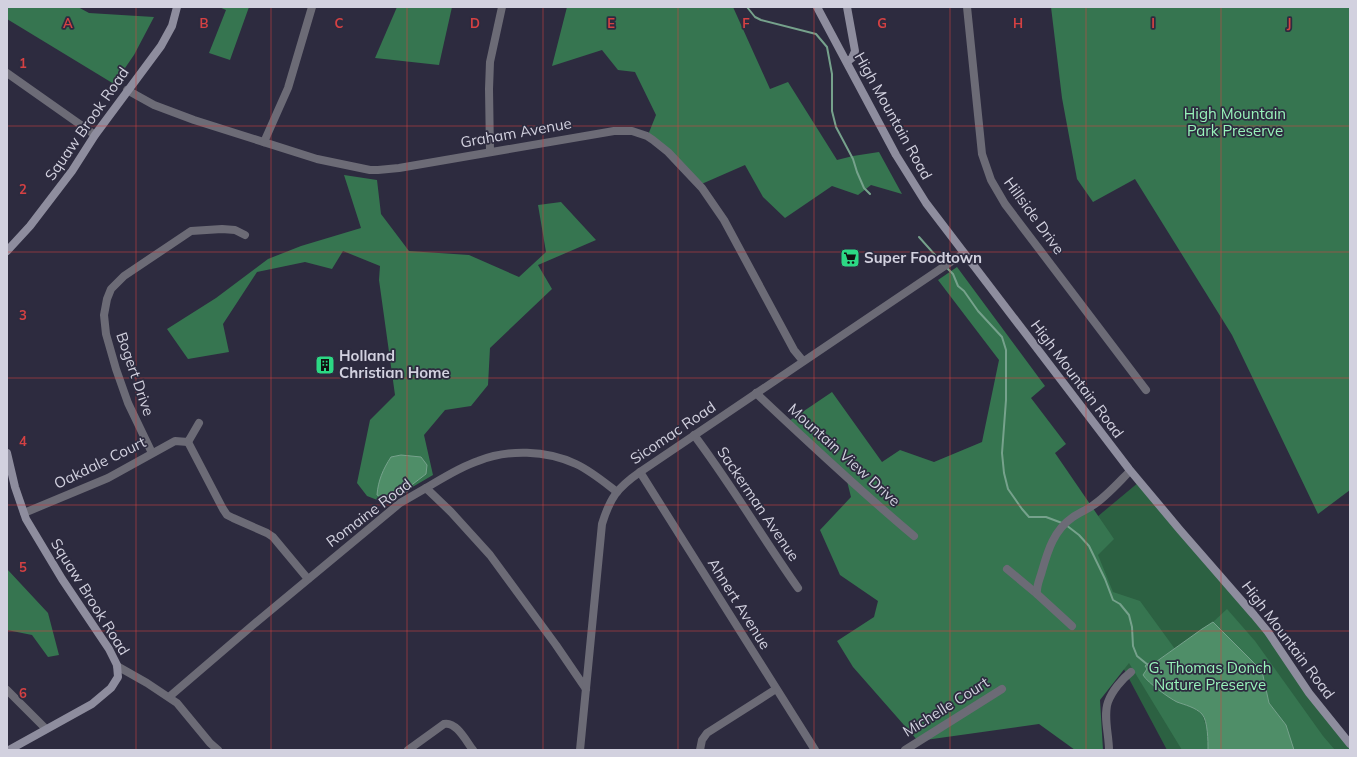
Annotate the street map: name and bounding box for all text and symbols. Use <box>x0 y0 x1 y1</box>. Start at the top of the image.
text: A <box>63 15 73 31</box>
text: B <box>200 15 209 31</box>
text: C <box>335 15 344 31</box>
text: D <box>470 15 480 31</box>
text: E <box>607 15 615 31</box>
text: F <box>742 15 750 31</box>
text: G <box>877 15 887 31</box>
text: H <box>1013 15 1023 31</box>
text: I <box>1151 15 1155 31</box>
text: J <box>1287 15 1291 31</box>
street label: High Mountain Road <box>850 49 936 183</box>
text: 1 <box>19 55 27 71</box>
street label: Squaw Brook Road <box>40 63 133 184</box>
park label: High Mountain Park Preserve <box>1184 104 1286 140</box>
street label: Graham Avenue <box>459 113 573 152</box>
street label: Hillside Drive <box>1000 174 1069 258</box>
text: 2 <box>19 181 27 197</box>
supermarket icon: Super Foodtown <box>839 247 861 269</box>
place label: Super Foodtown <box>864 248 982 267</box>
text: 3 <box>19 307 27 323</box>
street label: High Mountain Road <box>1027 316 1128 442</box>
street label: Bogert Drive <box>112 330 159 418</box>
place label: Holland Christian Home <box>339 346 450 382</box>
building icon: Holland Christian Home <box>314 354 336 376</box>
street label: Sicomac Road <box>626 397 719 468</box>
street label: Mountain View Drive <box>784 399 904 510</box>
street label: Oakdale Court <box>51 432 149 493</box>
text: 4 <box>19 433 27 449</box>
street label: Sackerman Avenue <box>713 443 804 565</box>
street label: Romaine Road <box>322 474 415 551</box>
street label: Squaw Brook Road <box>47 535 134 659</box>
street label: Ahnert Avenue <box>704 555 775 653</box>
text: 5 <box>19 559 27 575</box>
street label: High Mountain Road <box>1238 577 1339 703</box>
park label: G. Thomas Donch Nature Preserve <box>1148 658 1272 694</box>
street label: Michelle Court <box>899 673 992 741</box>
text: 6 <box>19 685 27 701</box>

